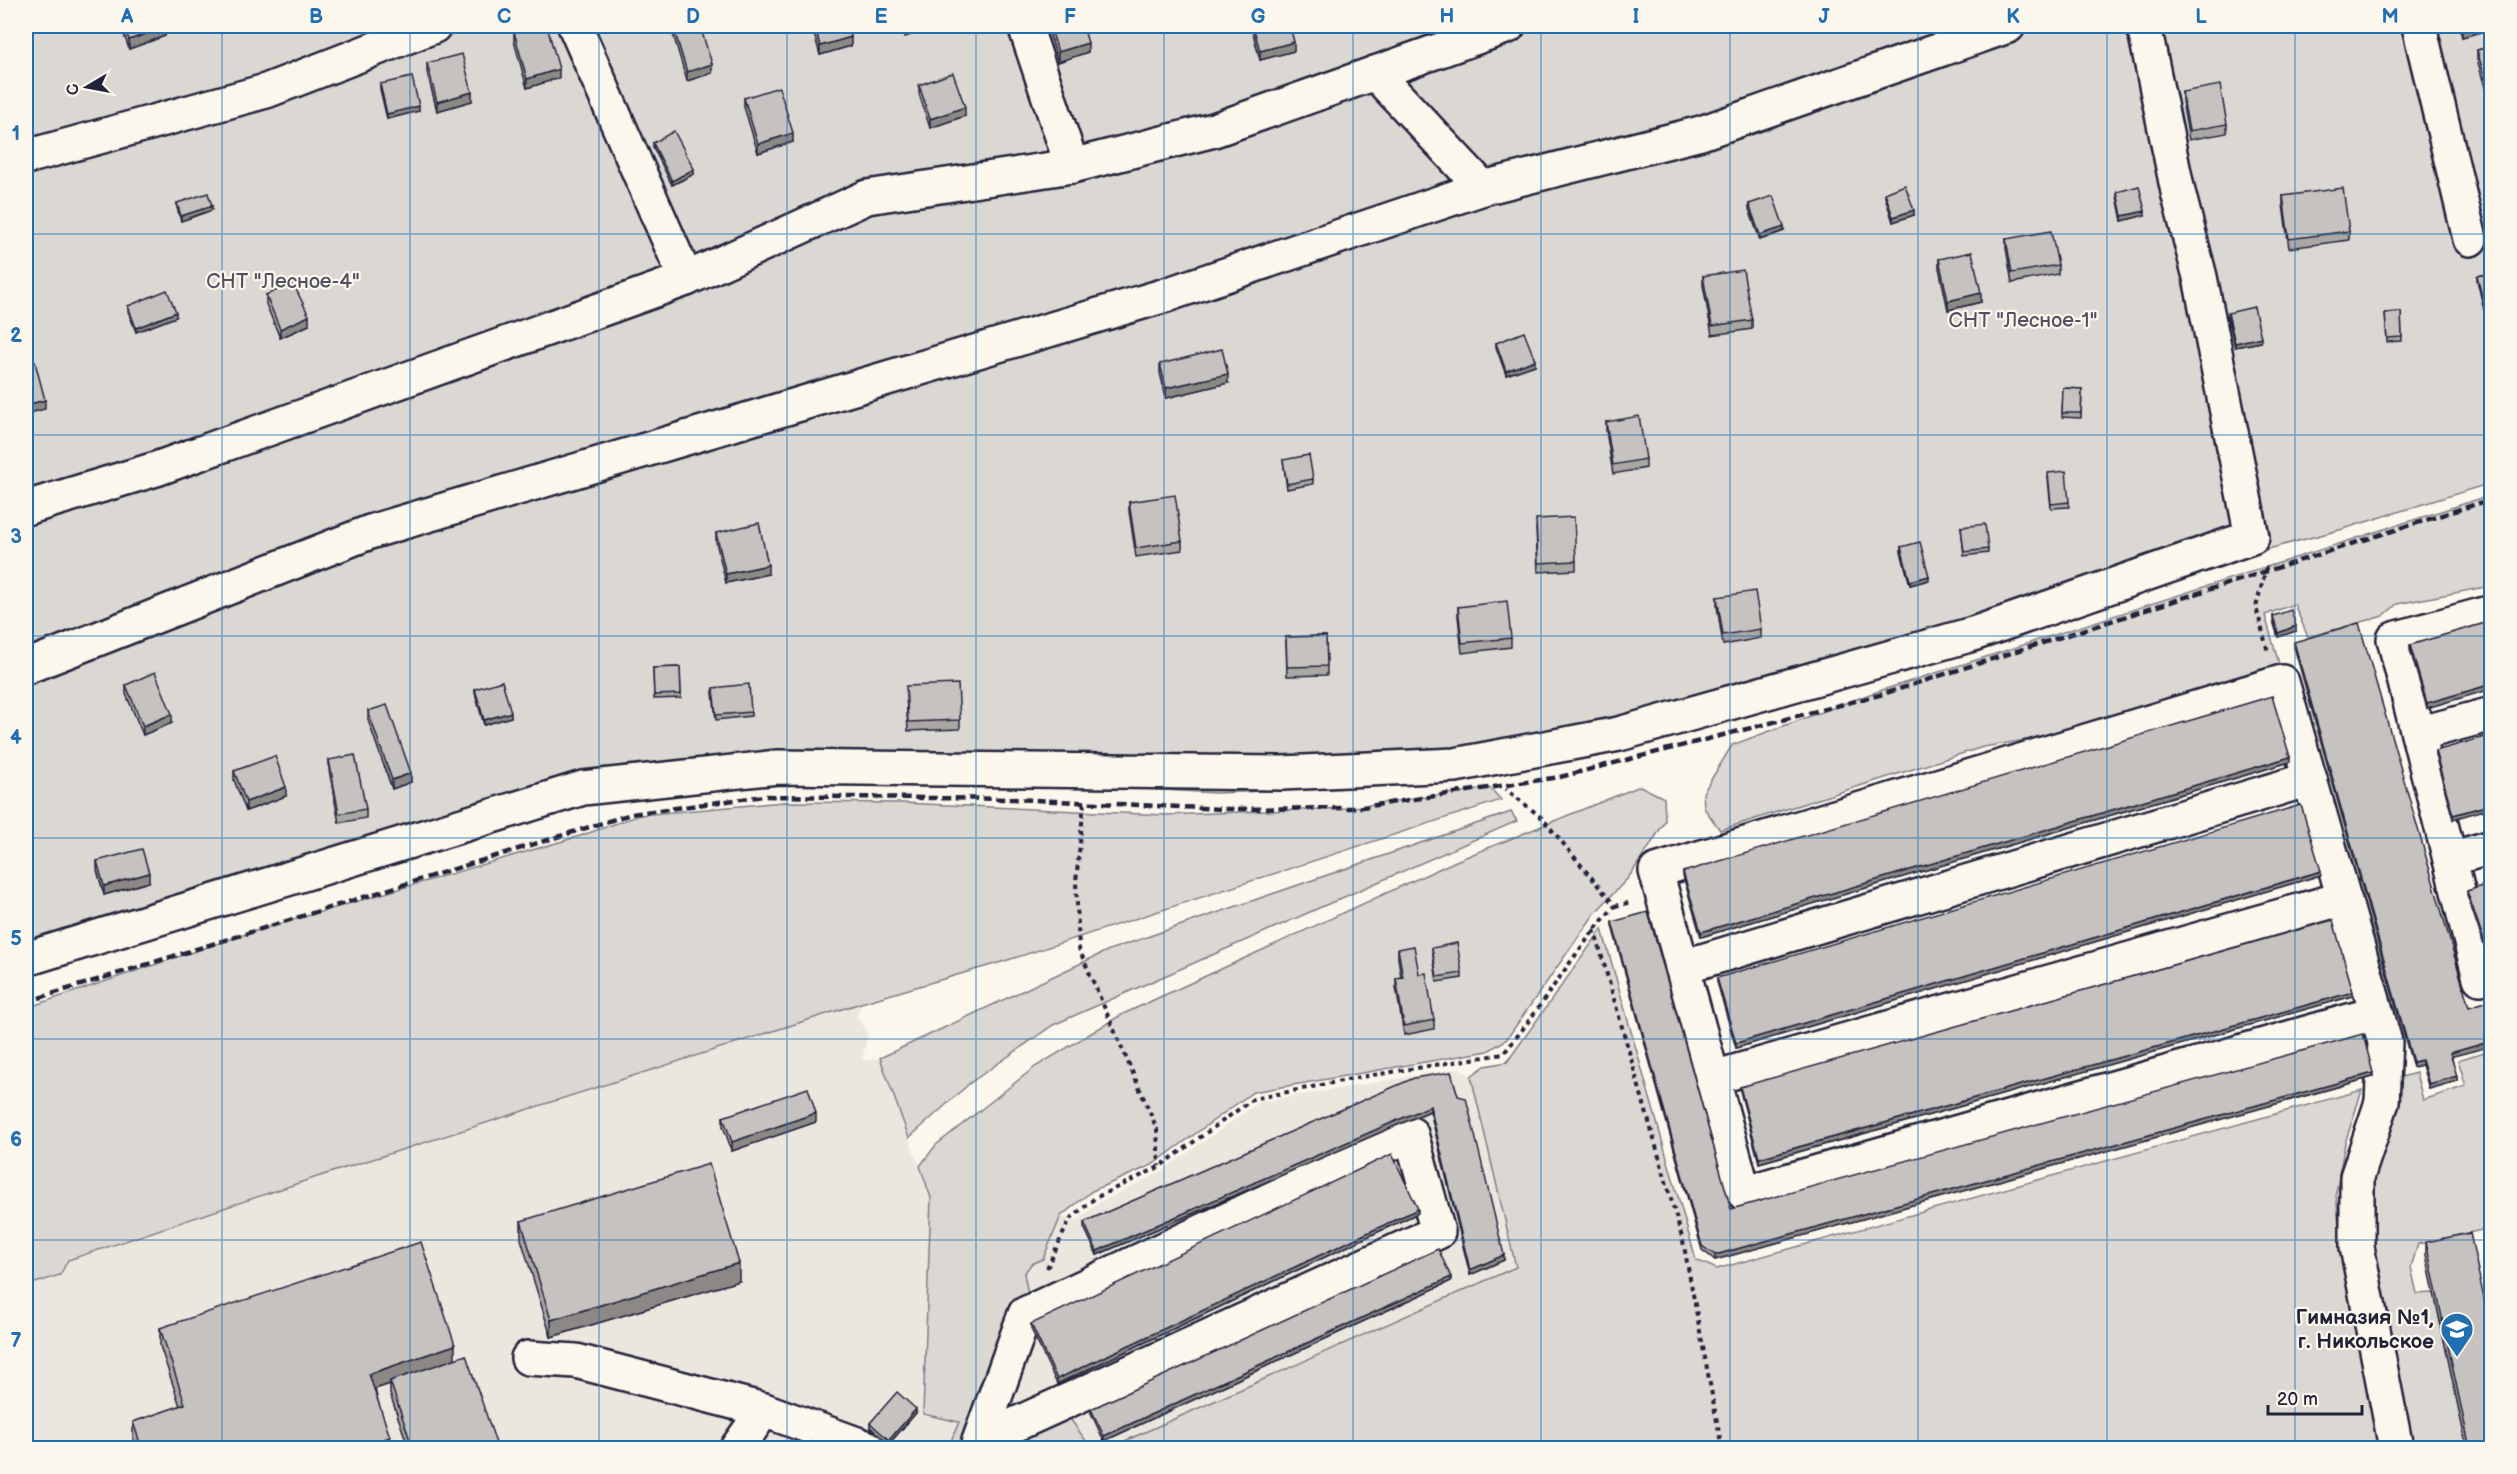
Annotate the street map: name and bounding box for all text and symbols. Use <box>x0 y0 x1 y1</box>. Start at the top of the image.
text: A <box>120 5 134 29</box>
text: B <box>309 5 323 29</box>
text: C <box>497 5 511 29</box>
text: D <box>686 5 700 29</box>
text: E <box>875 5 888 29</box>
text: F <box>1064 5 1076 29</box>
text: G <box>1251 5 1266 29</box>
text: H <box>1440 5 1454 29</box>
text: I <box>1633 5 1639 29</box>
text: J <box>1819 5 1831 29</box>
text: K <box>2006 5 2020 29</box>
text: L <box>2195 5 2207 29</box>
text: M <box>2381 5 2399 29</box>
north arrow <box>57 57 117 117</box>
text: С <box>63 82 84 96</box>
text: 1 <box>12 122 20 146</box>
park label: СНТ "Лесное-4" <box>206 269 360 294</box>
park label: СНТ "Лесное-1" <box>1948 308 2098 333</box>
text: 2 <box>10 324 22 348</box>
text: 3 <box>10 525 22 549</box>
text: 4 <box>10 726 22 750</box>
text: 5 <box>10 927 22 951</box>
text: 6 <box>10 1128 22 1152</box>
place label: Гимназия №1, г. Никольское <box>2296 1305 2434 1354</box>
school or university icon: Гимназия №1, г. Никольское <box>2439 1311 2475 1358</box>
text: 7 <box>10 1329 22 1353</box>
scale bar <box>2268 1378 2362 1416</box>
text: 20 m <box>2277 1389 2318 1410</box>

